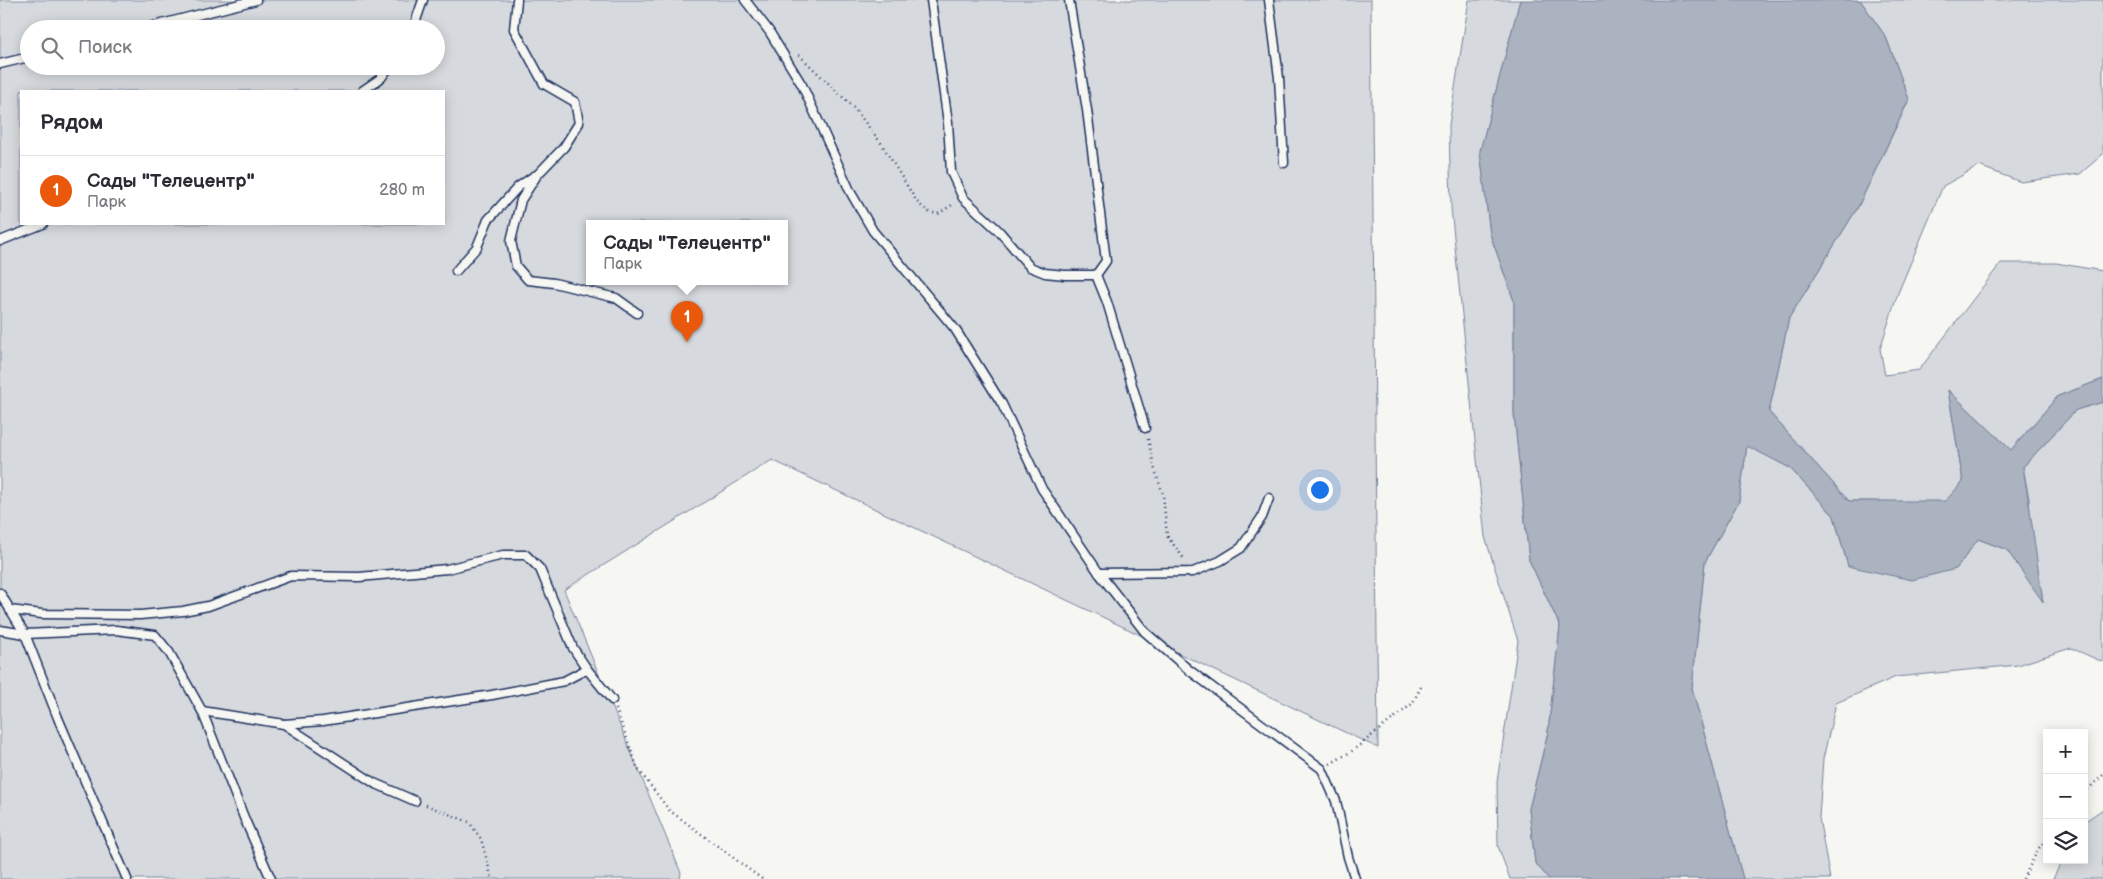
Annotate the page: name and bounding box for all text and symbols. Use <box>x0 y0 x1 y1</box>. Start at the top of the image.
search box <box>20 20 445 75</box>
icon: search <box>38 34 66 62</box>
text: Поиск <box>78 36 132 59</box>
text: Рядом <box>40 110 103 135</box>
text: Сады "Телецентр" <box>87 170 255 193</box>
text: 1 <box>53 181 59 200</box>
text: 280 m <box>379 181 425 200</box>
text: Парк <box>87 193 126 212</box>
popup <box>586 220 788 285</box>
text: Сады "Телецентр" <box>603 232 771 255</box>
text: Парк <box>603 255 642 274</box>
pin: 1 <box>671 301 703 342</box>
your location <box>1307 477 1333 503</box>
map controls <box>2043 729 2088 864</box>
button: + <box>2043 729 2088 774</box>
button: − <box>2043 774 2088 819</box>
button: layers <box>2043 819 2088 864</box>

